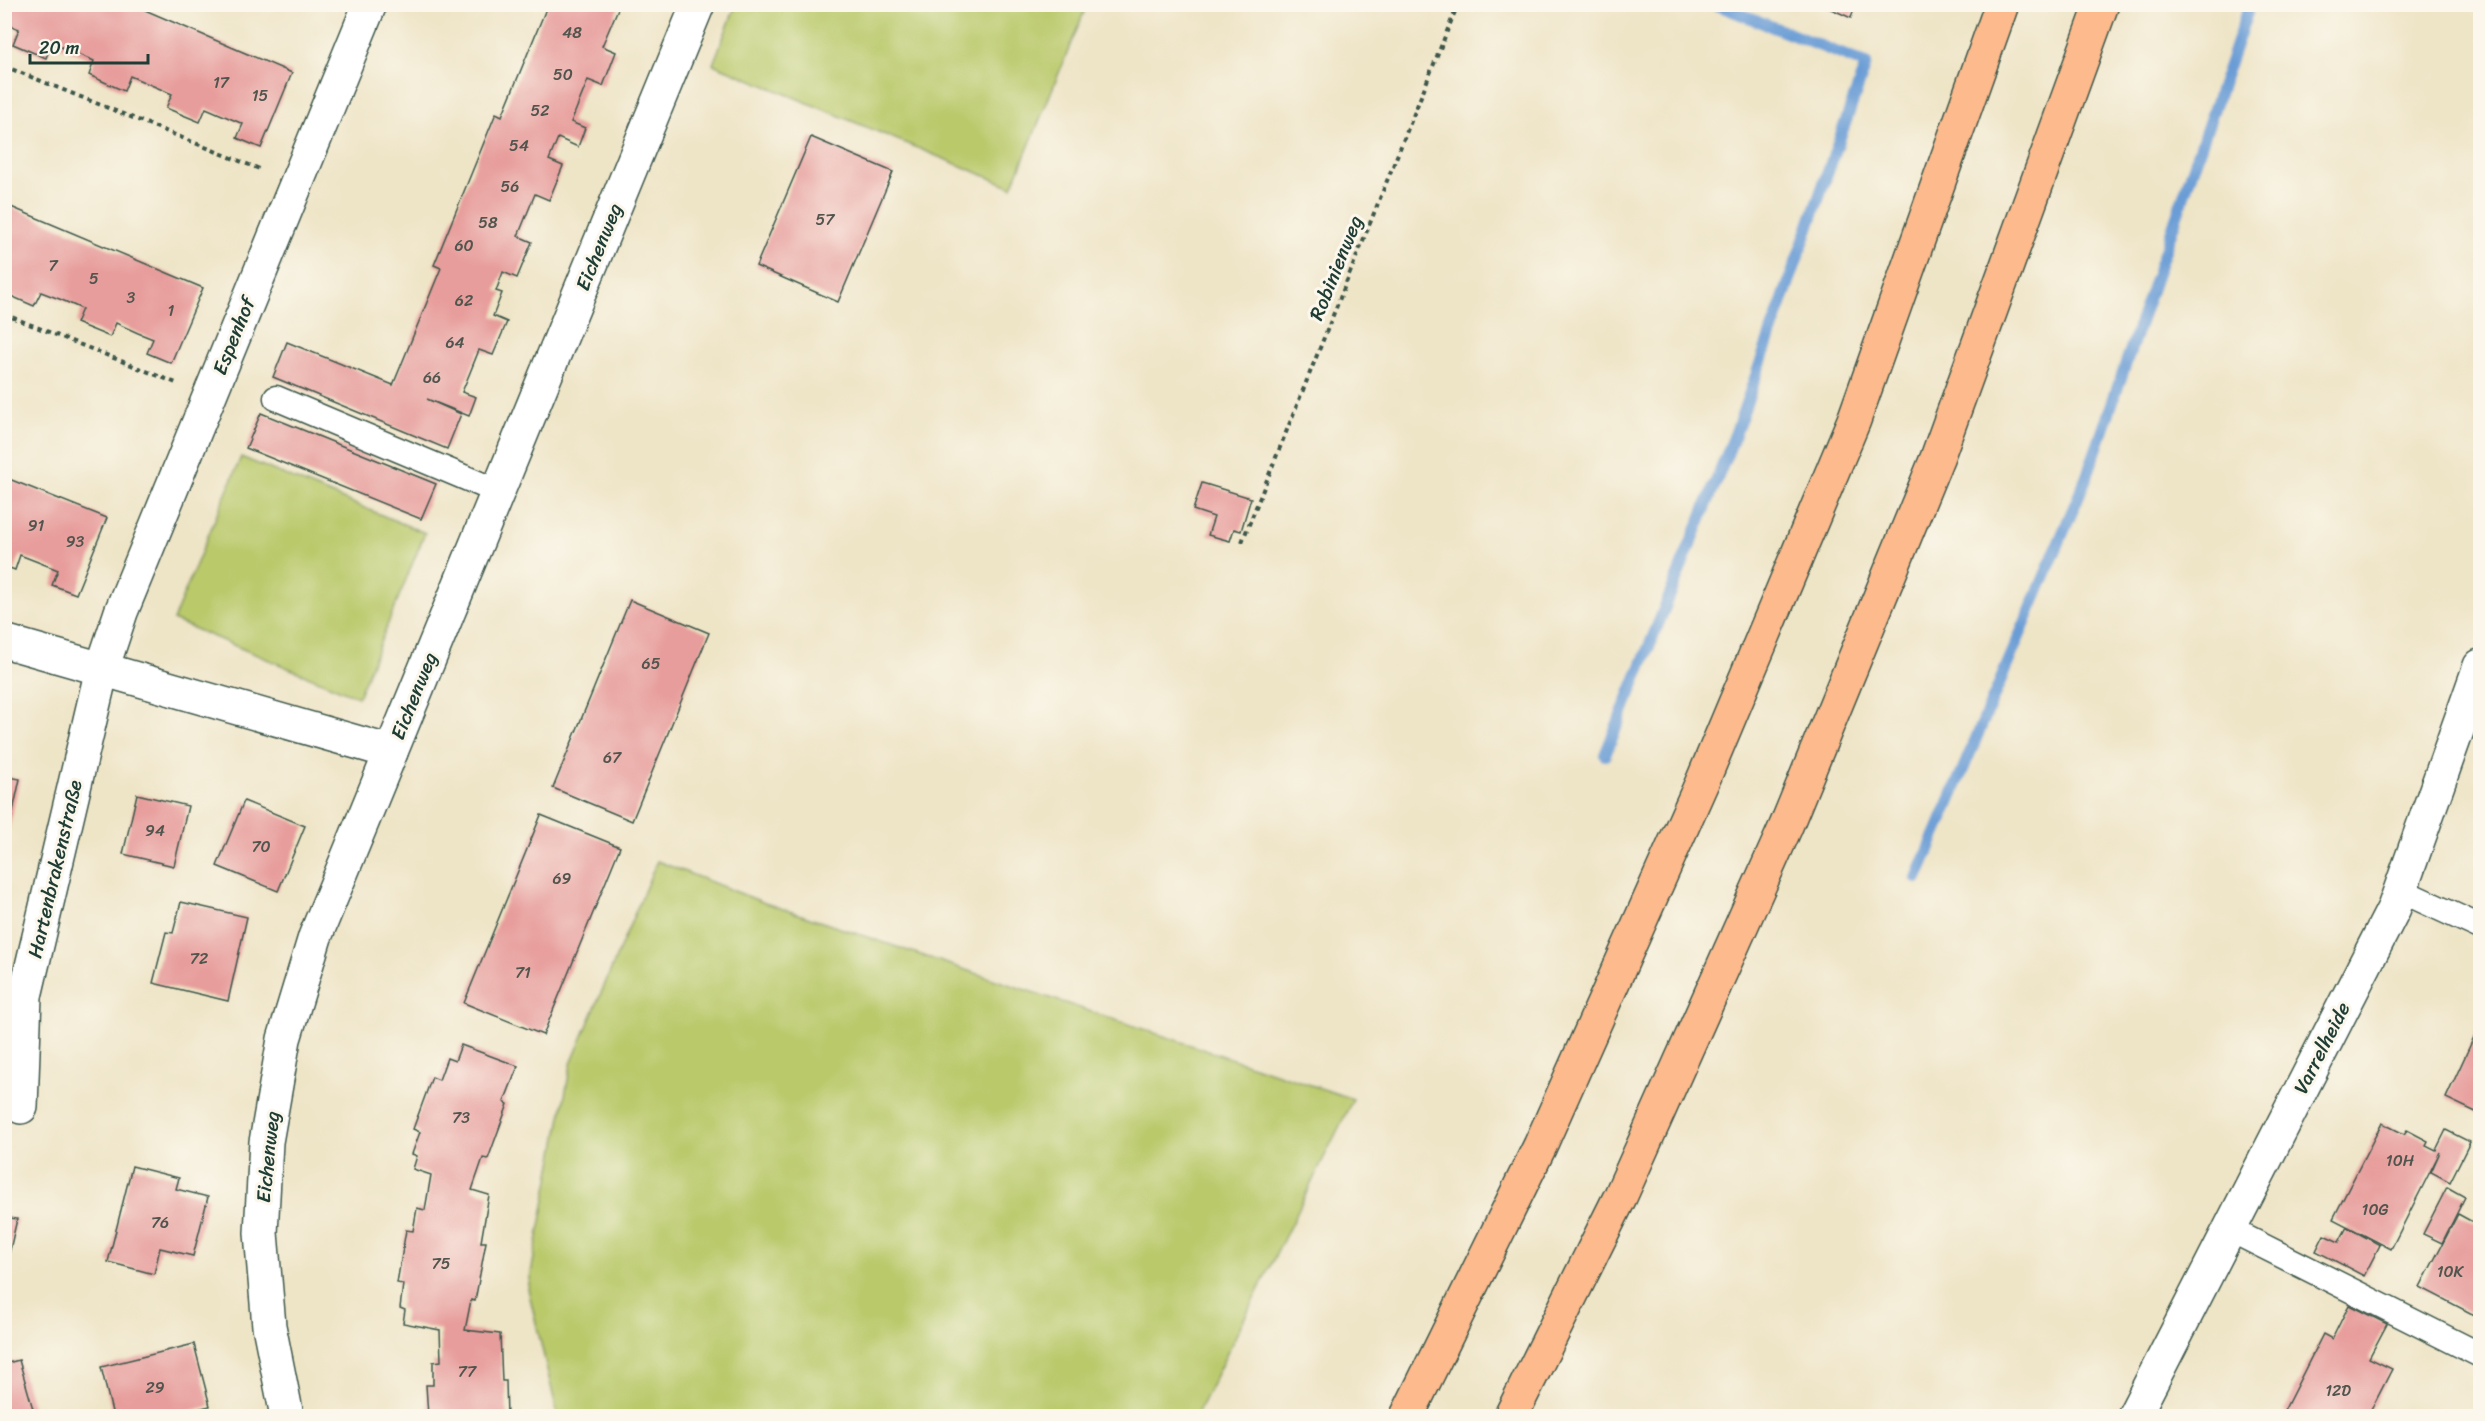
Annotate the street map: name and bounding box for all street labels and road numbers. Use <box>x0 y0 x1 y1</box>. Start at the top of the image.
street label: Eichenweg <box>566 198 632 296</box>
street label: Robinienweg <box>1299 210 1373 326</box>
street label: Espenhof <box>203 290 266 380</box>
street label: Eichenweg <box>381 647 447 745</box>
street label: Hartenbrakenstraße <box>17 776 93 962</box>
street label: Varrelheide <box>2284 996 2360 1100</box>
street label: Eichenweg <box>246 1110 290 1204</box>

